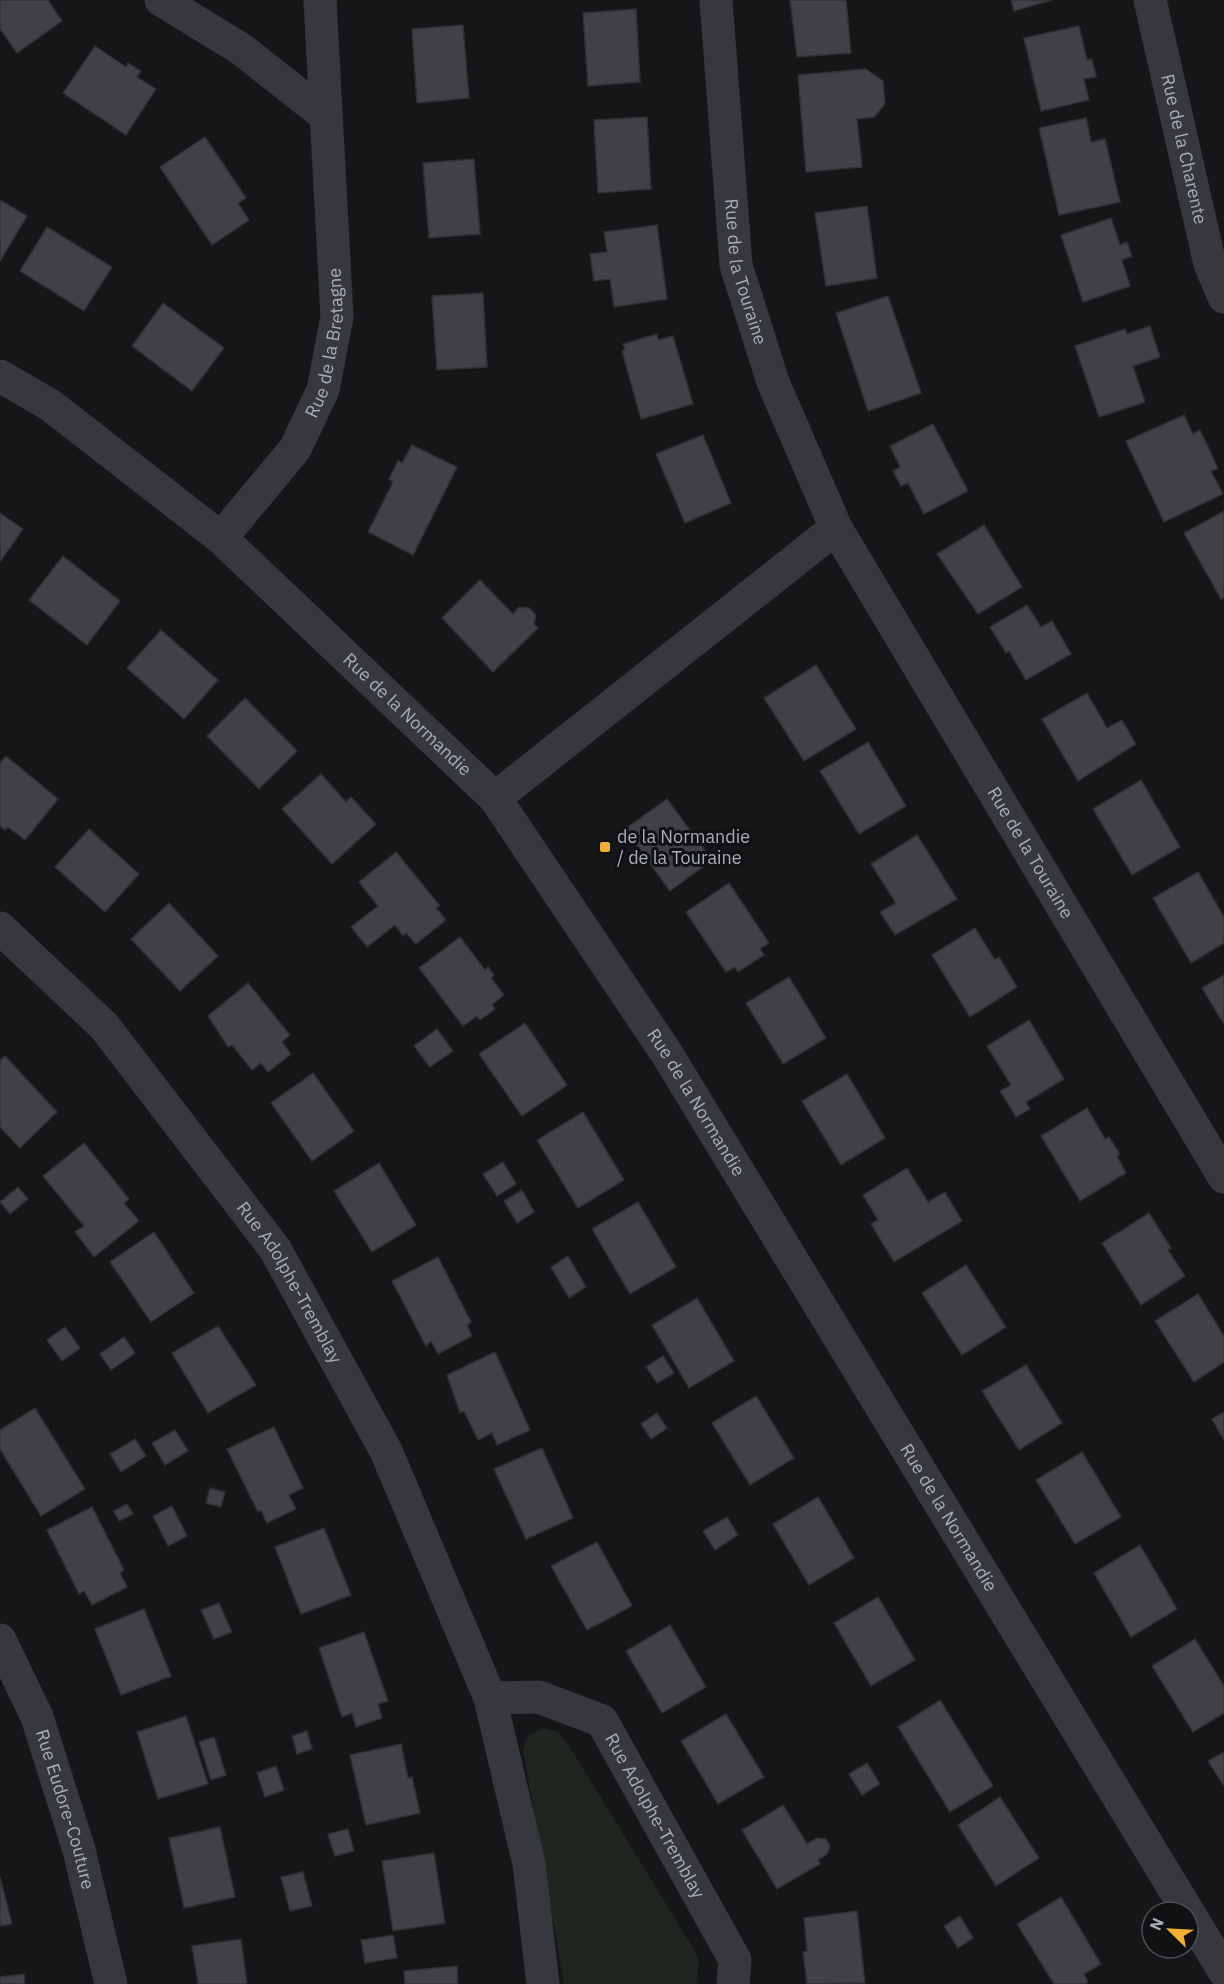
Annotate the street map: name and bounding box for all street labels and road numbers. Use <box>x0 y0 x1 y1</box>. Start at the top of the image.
street label: Rue de la Charente <box>1156 72 1213 226</box>
street label: Rue de la Touraine <box>720 198 773 348</box>
street label: Rue de la Bretagne <box>299 267 348 421</box>
street label: Rue de la Normandie <box>338 648 477 781</box>
street label: Rue de la Touraine <box>982 783 1079 923</box>
street label: Rue de la Normandie <box>642 1024 751 1180</box>
street label: Rue Adolphe-Tremblay <box>232 1197 348 1367</box>
street label: Rue de la Normandie <box>895 1439 1003 1596</box>
street label: Rue Eudore-Couture <box>31 1726 100 1892</box>
street label: Rue Adolphe-Tremblay <box>600 1729 710 1902</box>

